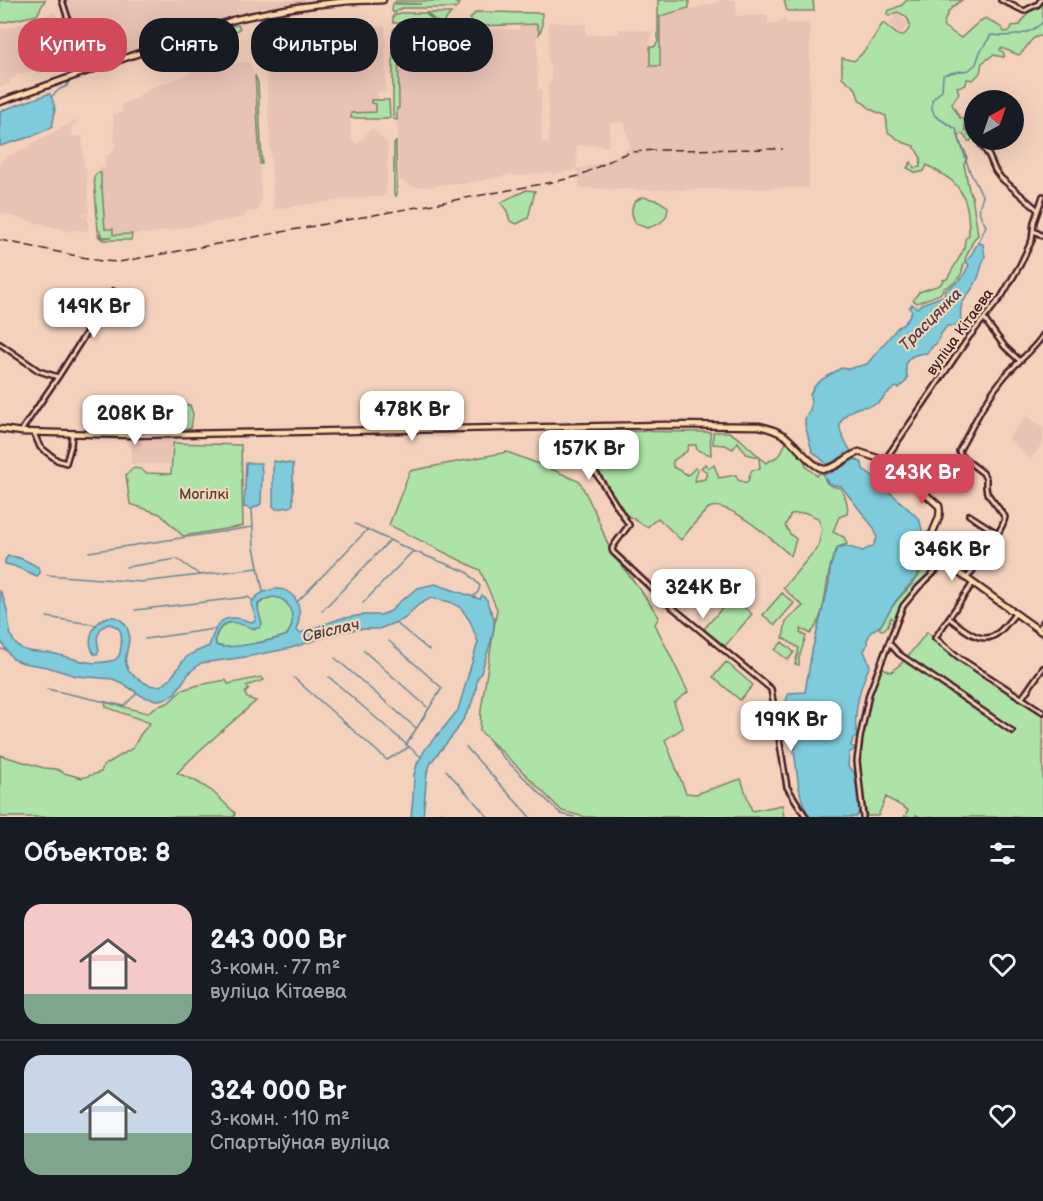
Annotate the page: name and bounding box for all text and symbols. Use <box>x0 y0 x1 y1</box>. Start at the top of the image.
chip: Купить <box>18 18 127 72</box>
chip: Снять <box>139 18 239 72</box>
chip: Фильтры <box>251 18 378 72</box>
chip: Новое <box>390 18 493 72</box>
north arrow <box>964 90 1024 150</box>
map controls <box>964 90 1024 150</box>
water label: Трасцянка <box>896 285 966 355</box>
street label: вуліца Кітаева <box>922 285 998 379</box>
pin: 149K Br <box>39 288 149 339</box>
text: 149K Br <box>58 295 131 319</box>
pin: 478K Br <box>357 391 467 442</box>
pin: 208K Br <box>80 395 190 446</box>
text: 478K Br <box>374 398 450 422</box>
text: 208K Br <box>96 402 174 426</box>
pin: 157K Br <box>534 430 644 481</box>
text: 157K Br <box>553 437 625 461</box>
pin: 243K Br <box>867 454 977 505</box>
text: 243K Br <box>884 461 960 485</box>
park label: Могілкі <box>179 485 229 504</box>
pin: 346K Br <box>897 531 1007 582</box>
text: 346K Br <box>914 538 990 562</box>
pin: 324K Br <box>648 569 758 620</box>
text: 324K Br <box>665 576 741 600</box>
water label: Свіслач <box>301 615 361 647</box>
pin: 199K Br <box>736 701 846 752</box>
text: 199K Br <box>755 708 827 732</box>
icon: filters <box>986 837 1019 870</box>
text: Объектов: 8 <box>24 838 171 869</box>
text: 243 000 Br <box>210 925 346 956</box>
icon: home <box>72 928 144 1000</box>
icon: heart <box>986 948 1019 981</box>
text: 3-комн. · 77 m² <box>210 956 340 980</box>
text: вуліца Кітаева <box>210 980 347 1004</box>
text: 324 000 Br <box>210 1076 346 1107</box>
icon: home <box>72 1079 144 1151</box>
icon: heart <box>986 1099 1019 1132</box>
text: 3-комн. · 110 m² <box>210 1107 350 1131</box>
text: Спартыўная вуліца <box>210 1131 390 1155</box>

